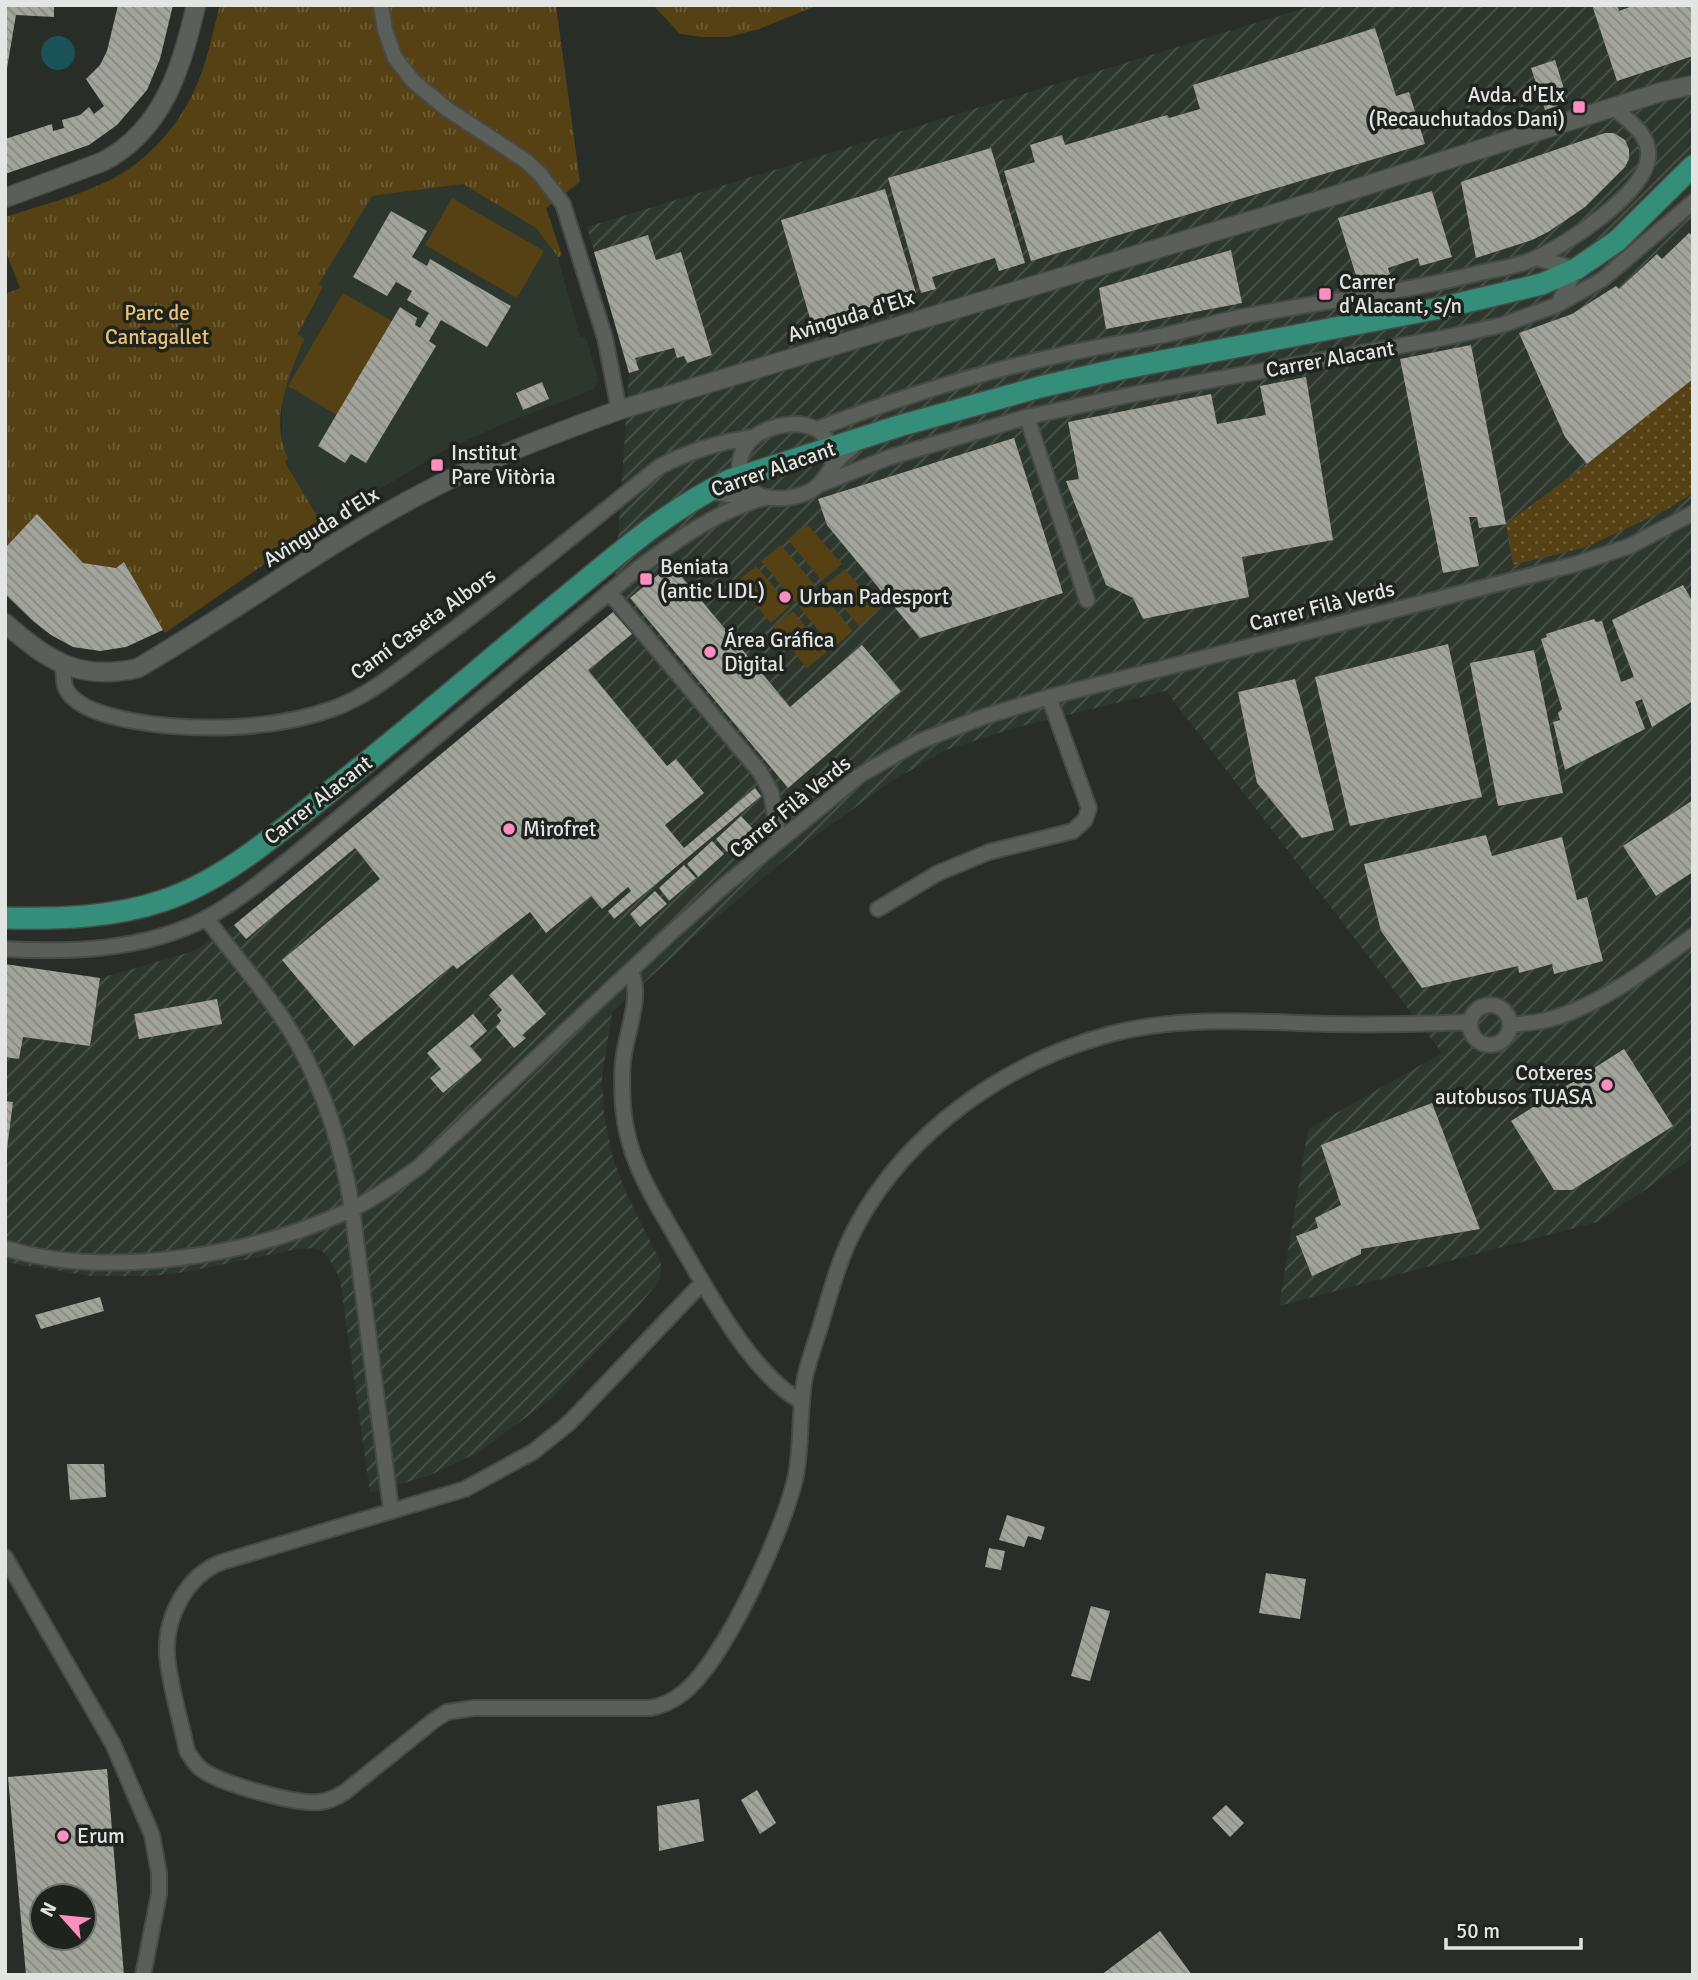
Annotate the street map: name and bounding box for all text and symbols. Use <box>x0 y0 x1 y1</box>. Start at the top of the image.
place label: Avda. d'Elx (Recauchutados Dani) <box>1368 82 1565 132</box>
marker: Avda. d'Elx (Recauchutados Dani) <box>1571 99 1587 115</box>
place label: Carrer d'Alacant, s/n <box>1339 269 1462 319</box>
street label: Avinguda d'Elx <box>784 284 918 348</box>
marker: Carrer d'Alacant, s/n <box>1317 286 1333 302</box>
park label: Parc de Cantagallet <box>105 300 209 350</box>
street label: Carrer Alacant <box>1264 335 1396 383</box>
street label: Carrer Alacant <box>707 436 839 502</box>
place label: Institut Pare Vitòria <box>451 440 556 490</box>
marker: Institut Pare Vitòria <box>429 457 445 473</box>
street label: Avinguda d'Elx <box>258 481 384 573</box>
place label: Beniata (antic LIDL) <box>660 554 765 604</box>
street label: Camí Caseta Albors <box>345 563 501 685</box>
marker: Beniata (antic LIDL) <box>638 571 654 587</box>
street label: Carrer Filà Verds <box>1247 575 1397 637</box>
place label: Urban Padesport <box>799 584 949 610</box>
marker: Urban Padesport <box>777 589 793 605</box>
place label: Área Gráfica Digital <box>724 627 834 677</box>
marker: Área Gráfica Digital <box>702 644 718 660</box>
street label: Carrer Alacant <box>259 750 377 850</box>
street label: Carrer Filà Verds <box>724 750 856 864</box>
place label: Mirofret <box>523 816 596 842</box>
marker: Mirofret <box>501 821 517 837</box>
place label: Cotxeres autobusos TUASA <box>1435 1060 1593 1110</box>
marker: Cotxeres autobusos TUASA <box>1599 1077 1615 1093</box>
place label: Erum <box>77 1823 125 1849</box>
marker: Erum <box>55 1828 71 1844</box>
north arrow <box>28 1882 98 1952</box>
text: N <box>35 1898 62 1921</box>
scale bar <box>1446 1906 1581 1950</box>
text: 50 m <box>1456 1918 1500 1944</box>

